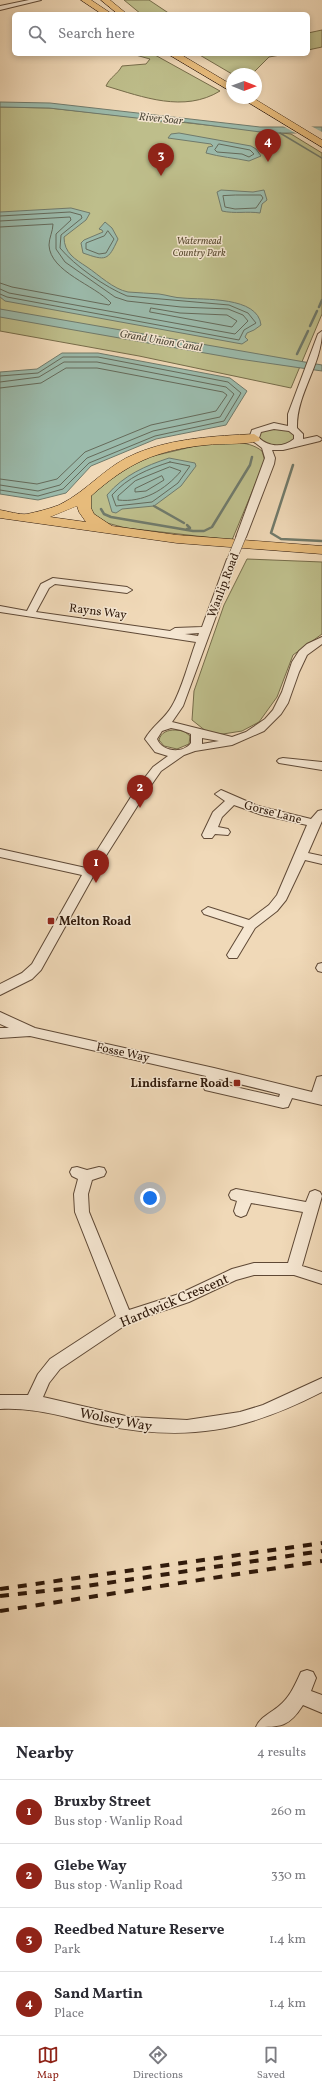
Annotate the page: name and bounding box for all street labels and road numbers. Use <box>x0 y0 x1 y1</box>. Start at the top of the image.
street label: Wanlip Road <box>204 551 244 620</box>
street label: Rayns Way <box>68 601 128 624</box>
street label: Gorse Lane <box>242 798 304 828</box>
street label: Fosse Way <box>95 1040 151 1067</box>
street label: Hardwick Crescent <box>117 1270 232 1333</box>
street label: Wolsey Way <box>78 1404 154 1437</box>

